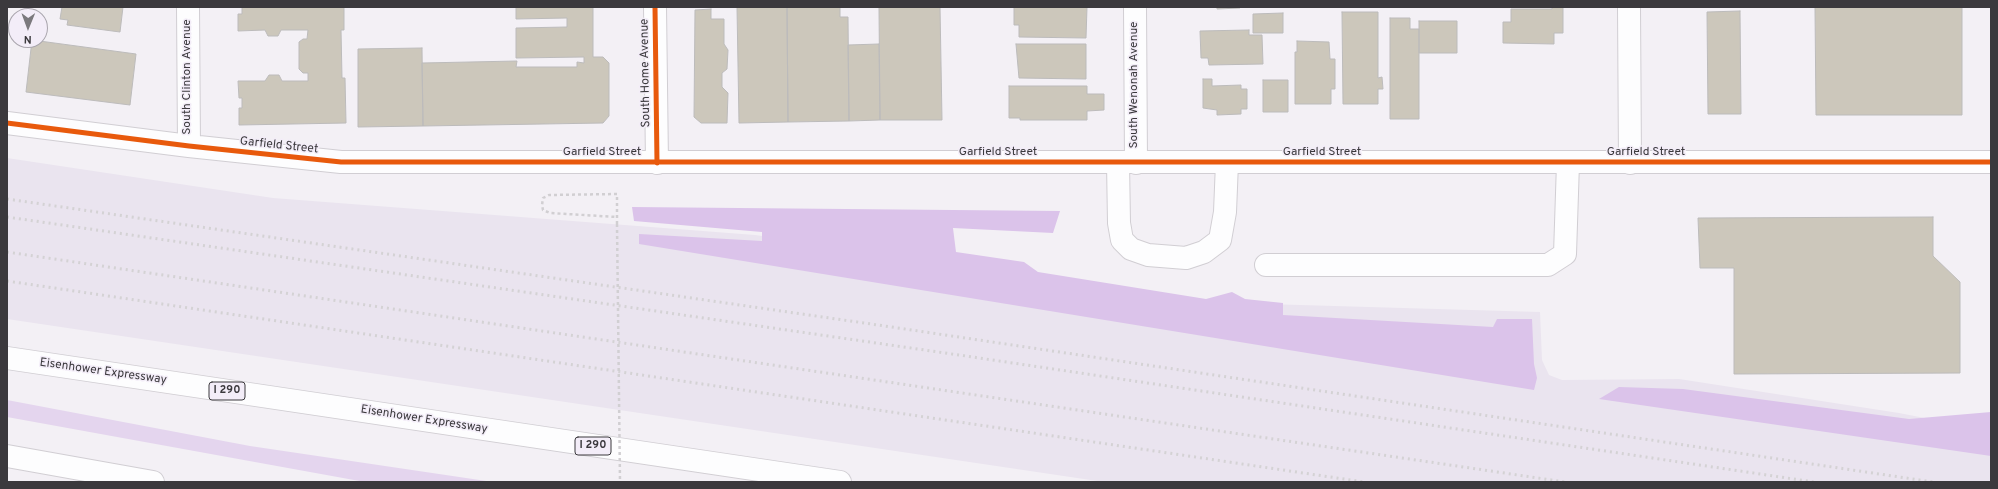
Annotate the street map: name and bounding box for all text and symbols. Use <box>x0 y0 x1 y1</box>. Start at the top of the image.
north arrow <box>8 8 48 48</box>
street label: South Home Avenue <box>638 18 654 128</box>
street label: South Clinton Avenue <box>181 19 195 135</box>
street label: South Wenonah Avenue <box>1128 21 1142 149</box>
text: N <box>24 32 32 46</box>
street label: Garfield Street <box>239 135 319 157</box>
street label: Garfield Street <box>563 146 641 160</box>
street label: Garfield Street <box>959 146 1037 160</box>
street label: Garfield Street <box>1283 146 1361 160</box>
street label: Garfield Street <box>1607 146 1685 160</box>
street label: Eisenhower Expressway <box>39 356 167 388</box>
road number: I 290 <box>209 382 245 400</box>
street label: Eisenhower Expressway <box>360 403 488 437</box>
road number: I 290 <box>575 437 611 455</box>

